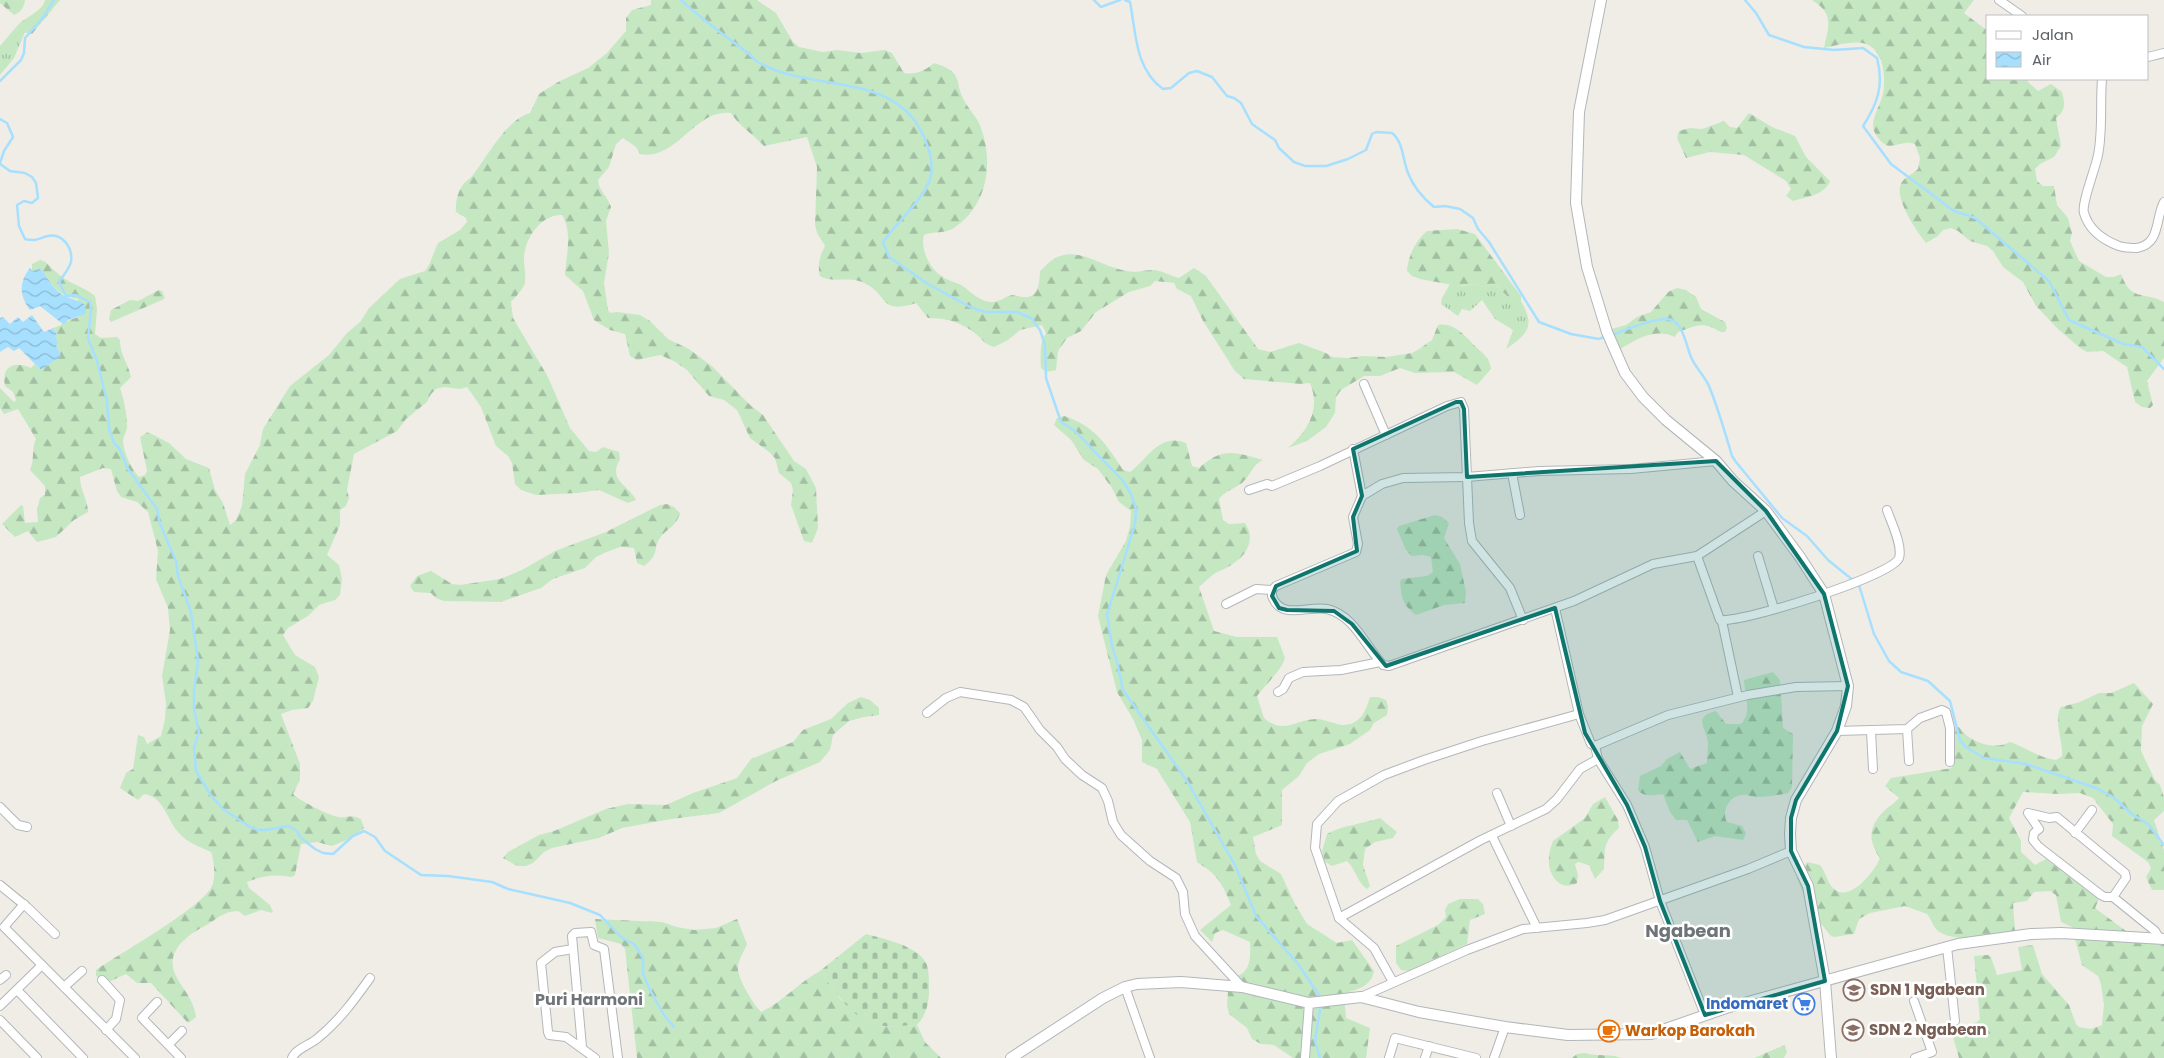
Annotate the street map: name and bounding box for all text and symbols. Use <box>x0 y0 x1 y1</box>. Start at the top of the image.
legend <box>1986 15 2149 80</box>
text: Jalan <box>2032 24 2074 45</box>
text: Air <box>2032 49 2052 70</box>
district label: Ngabean <box>1645 918 1731 943</box>
school or university icon: SDN 1 Ngabean <box>1842 978 1866 1002</box>
place label: SDN 1 Ngabean <box>1870 979 1985 1000</box>
district label: Puri Harmoni <box>535 988 643 1011</box>
supermarket icon: Indomaret <box>1792 992 1816 1016</box>
place label: Indomaret <box>1706 993 1788 1014</box>
school or university icon: SDN 2 Ngabean <box>1841 1018 1865 1042</box>
cafe icon: Warkop Barokah <box>1597 1019 1621 1043</box>
place label: SDN 2 Ngabean <box>1869 1019 1987 1040</box>
place label: Warkop Barokah <box>1625 1020 1755 1041</box>

